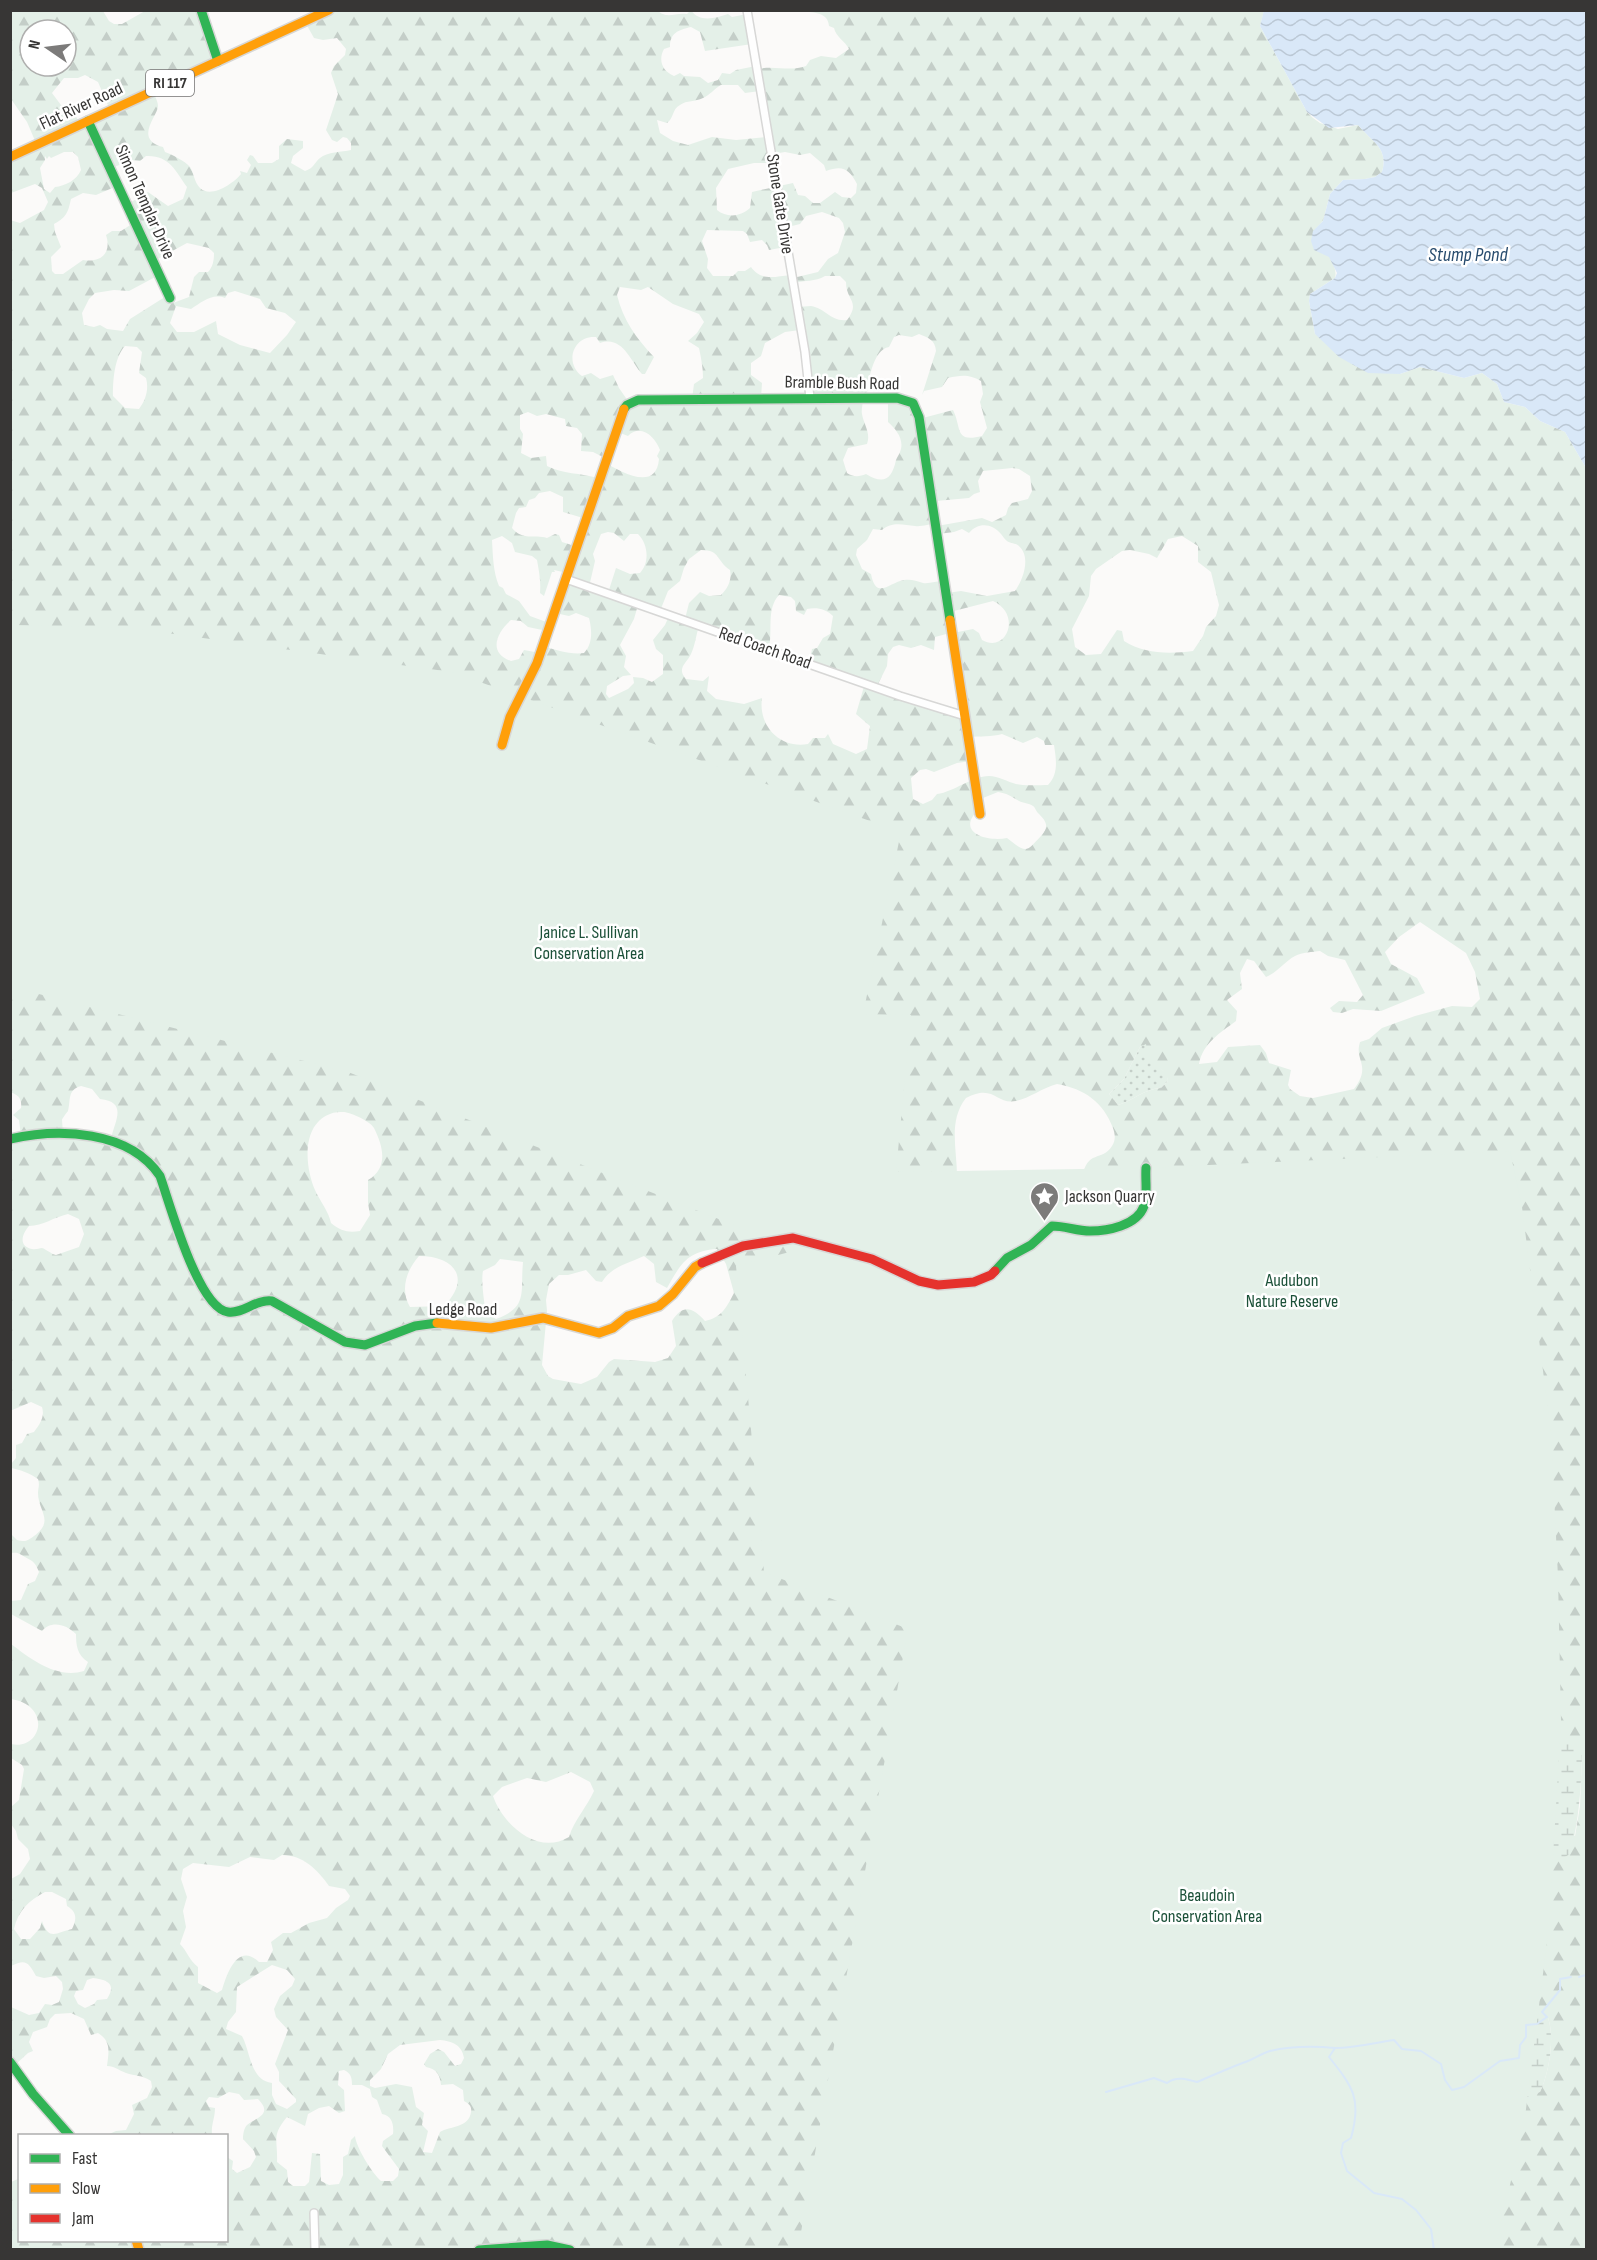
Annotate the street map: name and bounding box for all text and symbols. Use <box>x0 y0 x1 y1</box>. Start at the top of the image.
north arrow <box>18 18 78 78</box>
text: N <box>25 38 45 51</box>
road number: RI 117 <box>146 70 194 96</box>
street label: Flat River Road <box>36 78 126 134</box>
street label: Simon Templar Drive <box>110 142 180 262</box>
street label: Stone Gate Drive <box>762 152 798 256</box>
water label: Stump Pond <box>1428 243 1508 267</box>
street label: Bramble Bush Road <box>784 371 900 395</box>
street label: Red Coach Road <box>716 622 814 674</box>
park label: Janice L. Sullivan Conservation Area <box>534 922 644 964</box>
place icon: Jackson Quarry <box>1028 1180 1060 1222</box>
place label: Jackson Quarry <box>1064 1186 1155 1207</box>
park label: Audubon Nature Reserve <box>1246 1270 1338 1312</box>
street label: Ledge Road <box>429 1299 497 1320</box>
park label: Beaudoin Conservation Area <box>1152 1885 1262 1927</box>
legend <box>18 2134 228 2242</box>
text: Fast <box>72 2148 98 2169</box>
text: Slow <box>72 2178 101 2199</box>
text: Jam <box>71 2208 94 2229</box>

